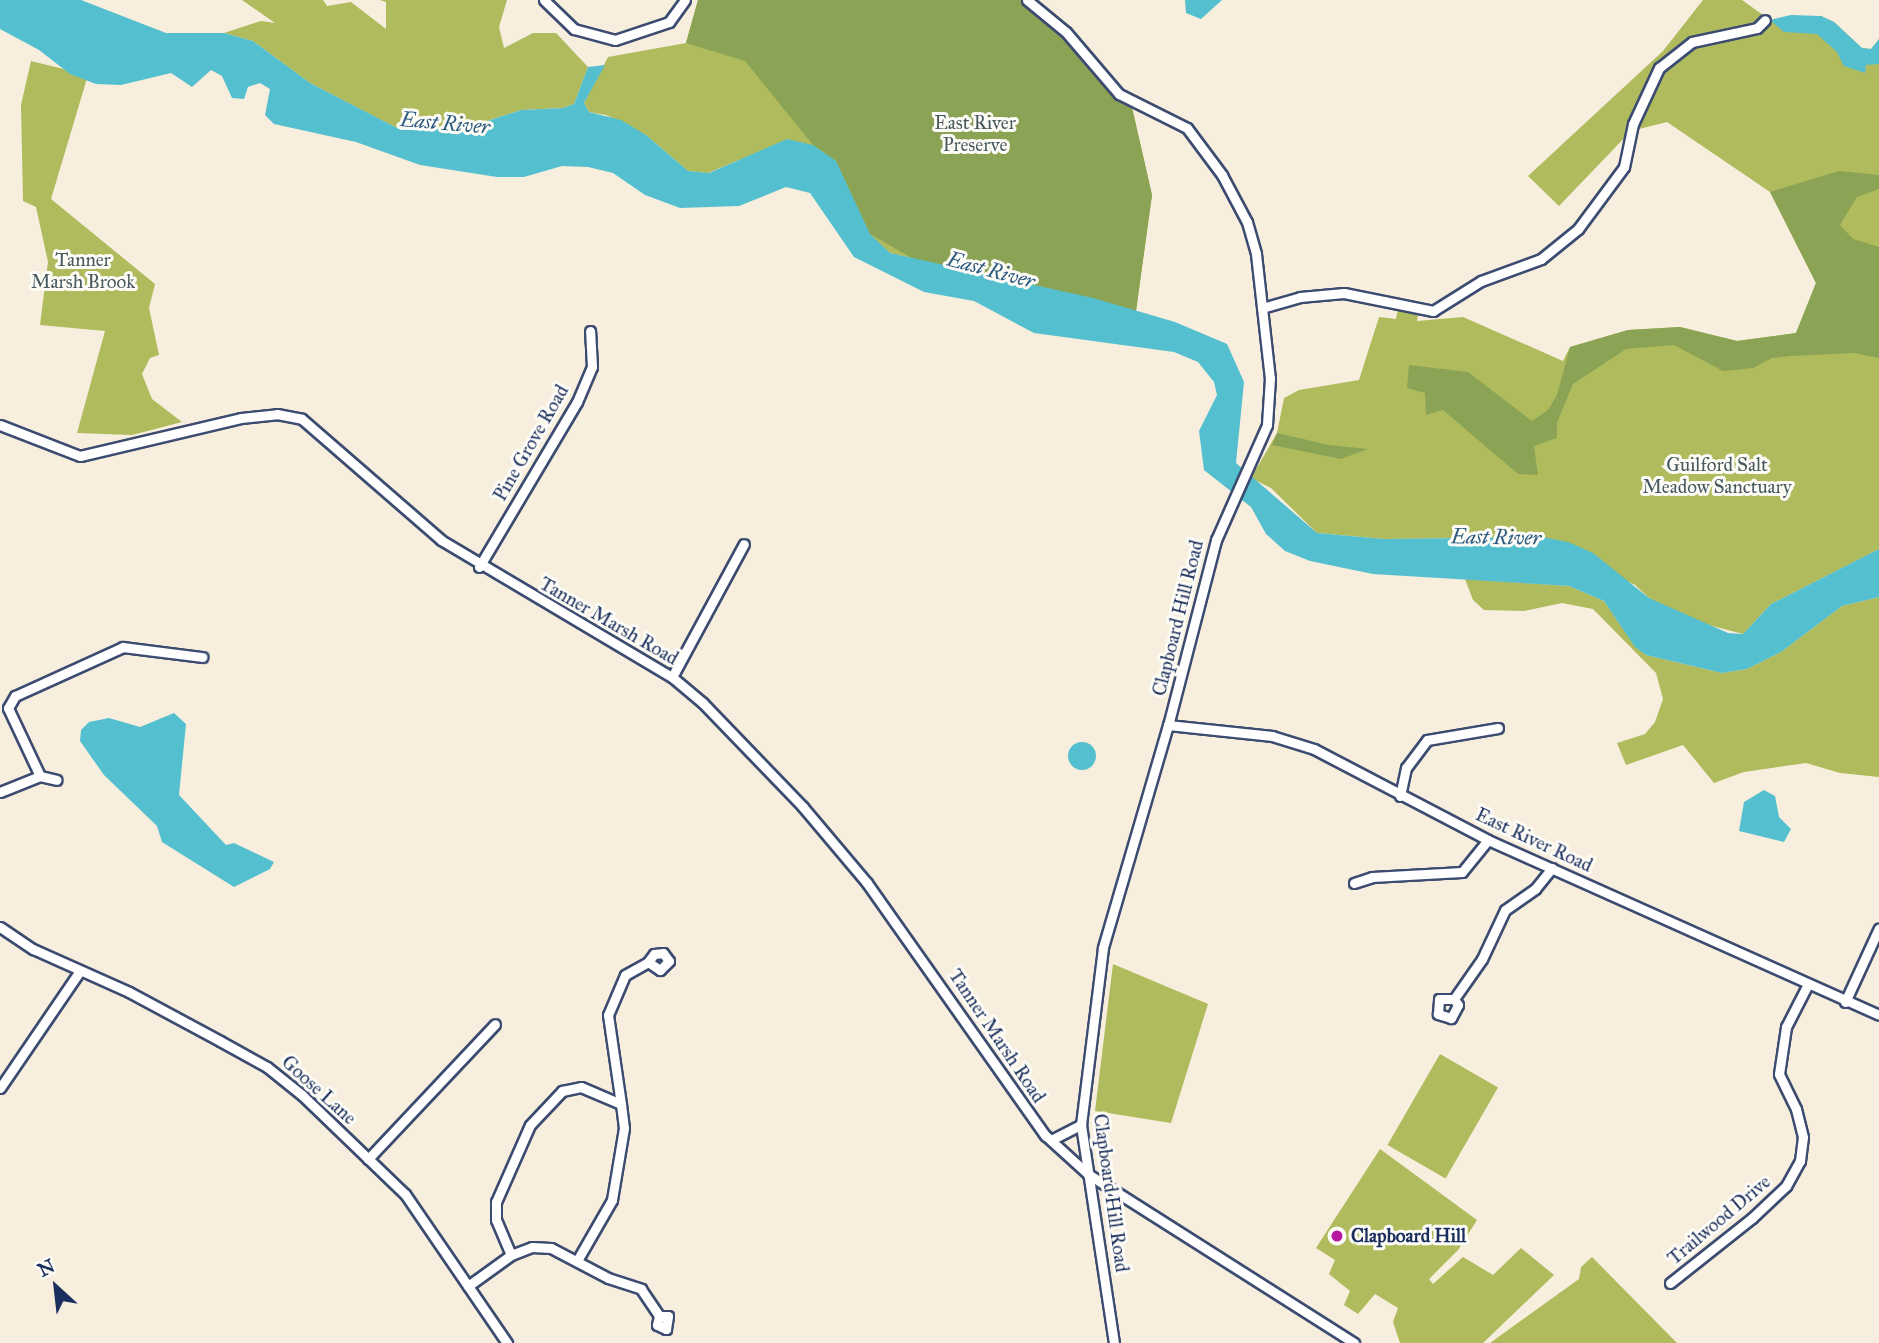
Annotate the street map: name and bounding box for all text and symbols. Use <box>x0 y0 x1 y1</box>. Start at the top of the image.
water label: East River <box>399 107 491 139</box>
park label: East River Preserve <box>934 112 1016 156</box>
water label: East River <box>944 246 1038 294</box>
park label: Tanner Marsh Brook <box>31 249 135 293</box>
street label: Pine Grove Road <box>489 381 573 505</box>
park label: Guilford Salt Meadow Sanctuary <box>1642 454 1792 498</box>
water label: East River <box>1451 524 1541 550</box>
street label: Clapboard Hill Road <box>1148 538 1208 698</box>
street label: Tanner Marsh Road <box>536 572 682 670</box>
street label: East River Road <box>1472 803 1596 877</box>
street label: Tanner Marsh Road <box>944 965 1050 1107</box>
street label: Goose Lane <box>277 1051 361 1129</box>
street label: Clapboard Hill Road <box>1089 1112 1133 1274</box>
street label: Trailwood Drive <box>1663 1170 1775 1270</box>
place label: Clapboard Hill <box>1351 1225 1466 1247</box>
marker: Clapboard Hill <box>1329 1228 1345 1244</box>
north arrow <box>21 1252 91 1322</box>
text: N <box>34 1254 59 1282</box>

